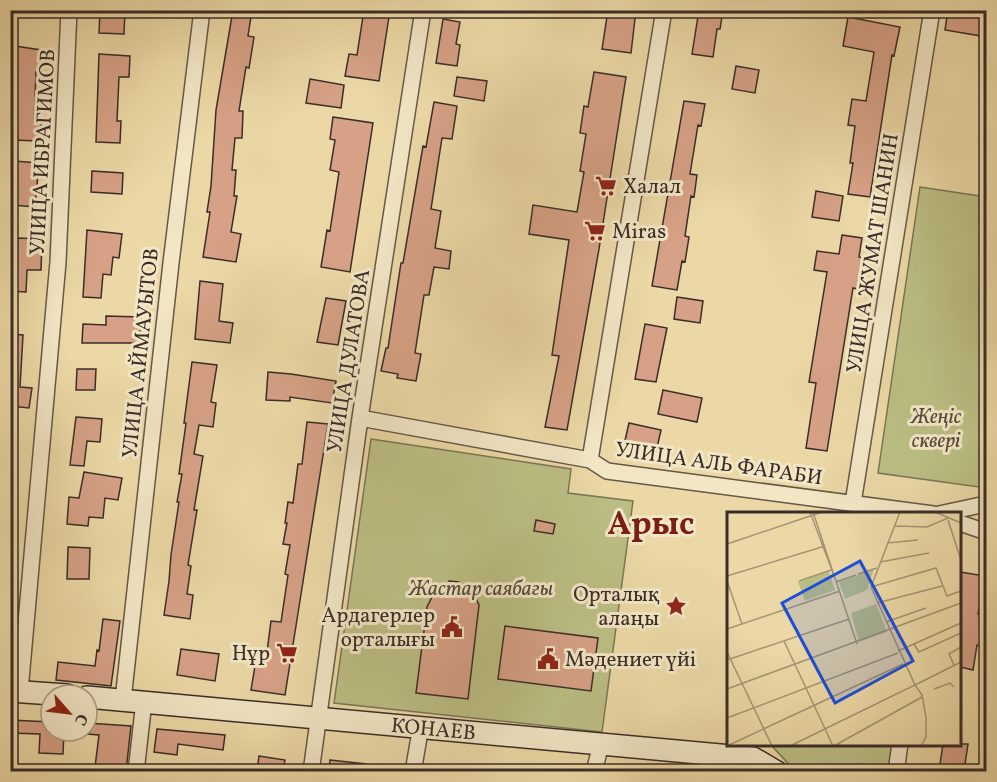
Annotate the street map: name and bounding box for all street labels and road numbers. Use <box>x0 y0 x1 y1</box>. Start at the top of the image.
street label: УЛИЦА ИБРАГИМОВ <box>24 48 63 256</box>
street label: УЛИЦА ЖУМАТ ШАНИН <box>840 131 907 375</box>
street label: УЛИЦА АЙМАУЫТОВ <box>116 247 167 460</box>
street label: УЛИЦА ДУЛАТОВА <box>321 267 378 455</box>
street label: УЛИЦА АЛЬ ФАРАБИ <box>613 436 824 493</box>
street label: КОНАЕВ <box>390 712 477 749</box>

